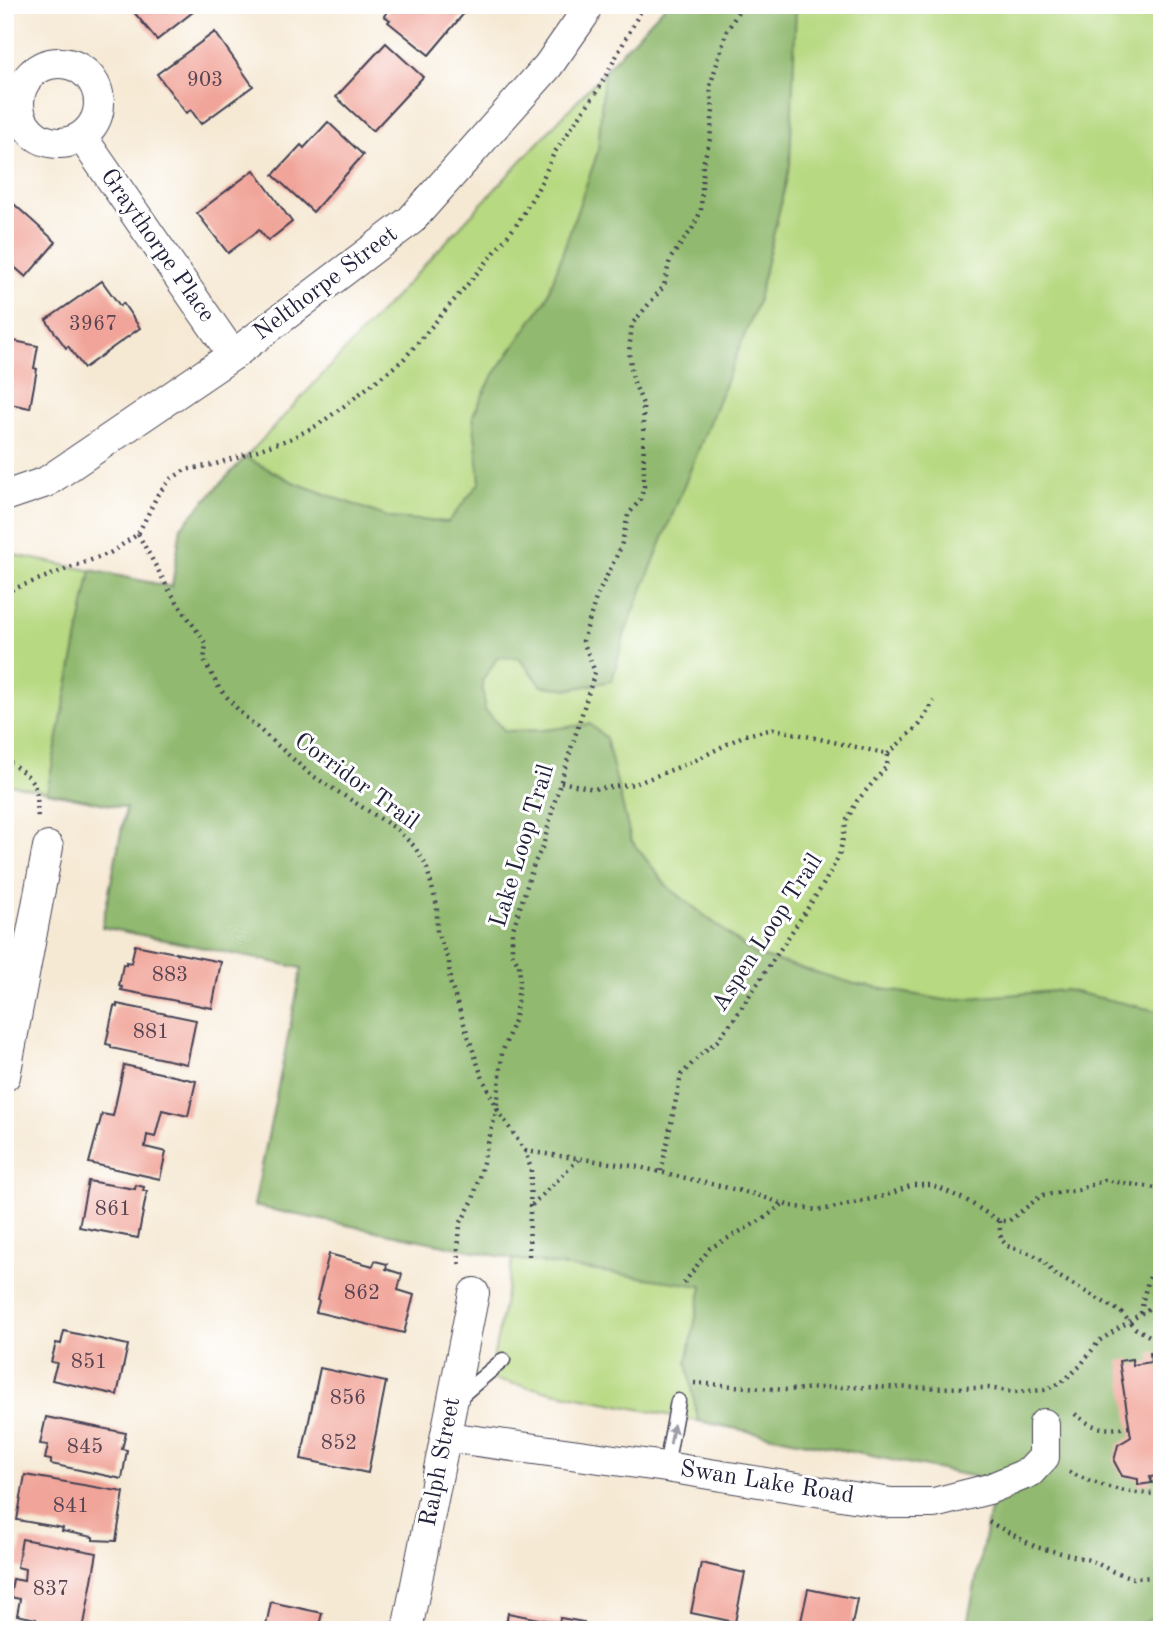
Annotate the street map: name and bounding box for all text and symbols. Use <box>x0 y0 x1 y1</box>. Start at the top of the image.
house number: 903 <box>187 70 223 91</box>
street label: Graythorpe Place <box>95 165 219 327</box>
street label: Nelthorpe Street <box>250 222 402 346</box>
house number: 3967 <box>69 314 117 335</box>
street label: Corridor Trail <box>290 729 422 835</box>
street label: Lake Loop Trail <box>487 762 559 930</box>
street label: Aspen Loop Trail <box>708 850 828 1016</box>
house number: 883 <box>152 965 188 986</box>
house number: 881 <box>133 1022 169 1043</box>
house number: 861 <box>95 1199 131 1220</box>
house number: 862 <box>344 1283 380 1304</box>
house number: 851 <box>71 1352 107 1373</box>
house number: 856 <box>330 1388 366 1409</box>
street label: Ralph Street <box>417 1395 465 1529</box>
one-way arrow <box>667 1423 678 1445</box>
house number: 852 <box>321 1433 357 1454</box>
house number: 845 <box>67 1437 103 1458</box>
street label: Swan Lake Road <box>678 1457 856 1509</box>
house number: 841 <box>53 1496 89 1517</box>
house number: 837 <box>33 1579 69 1600</box>

